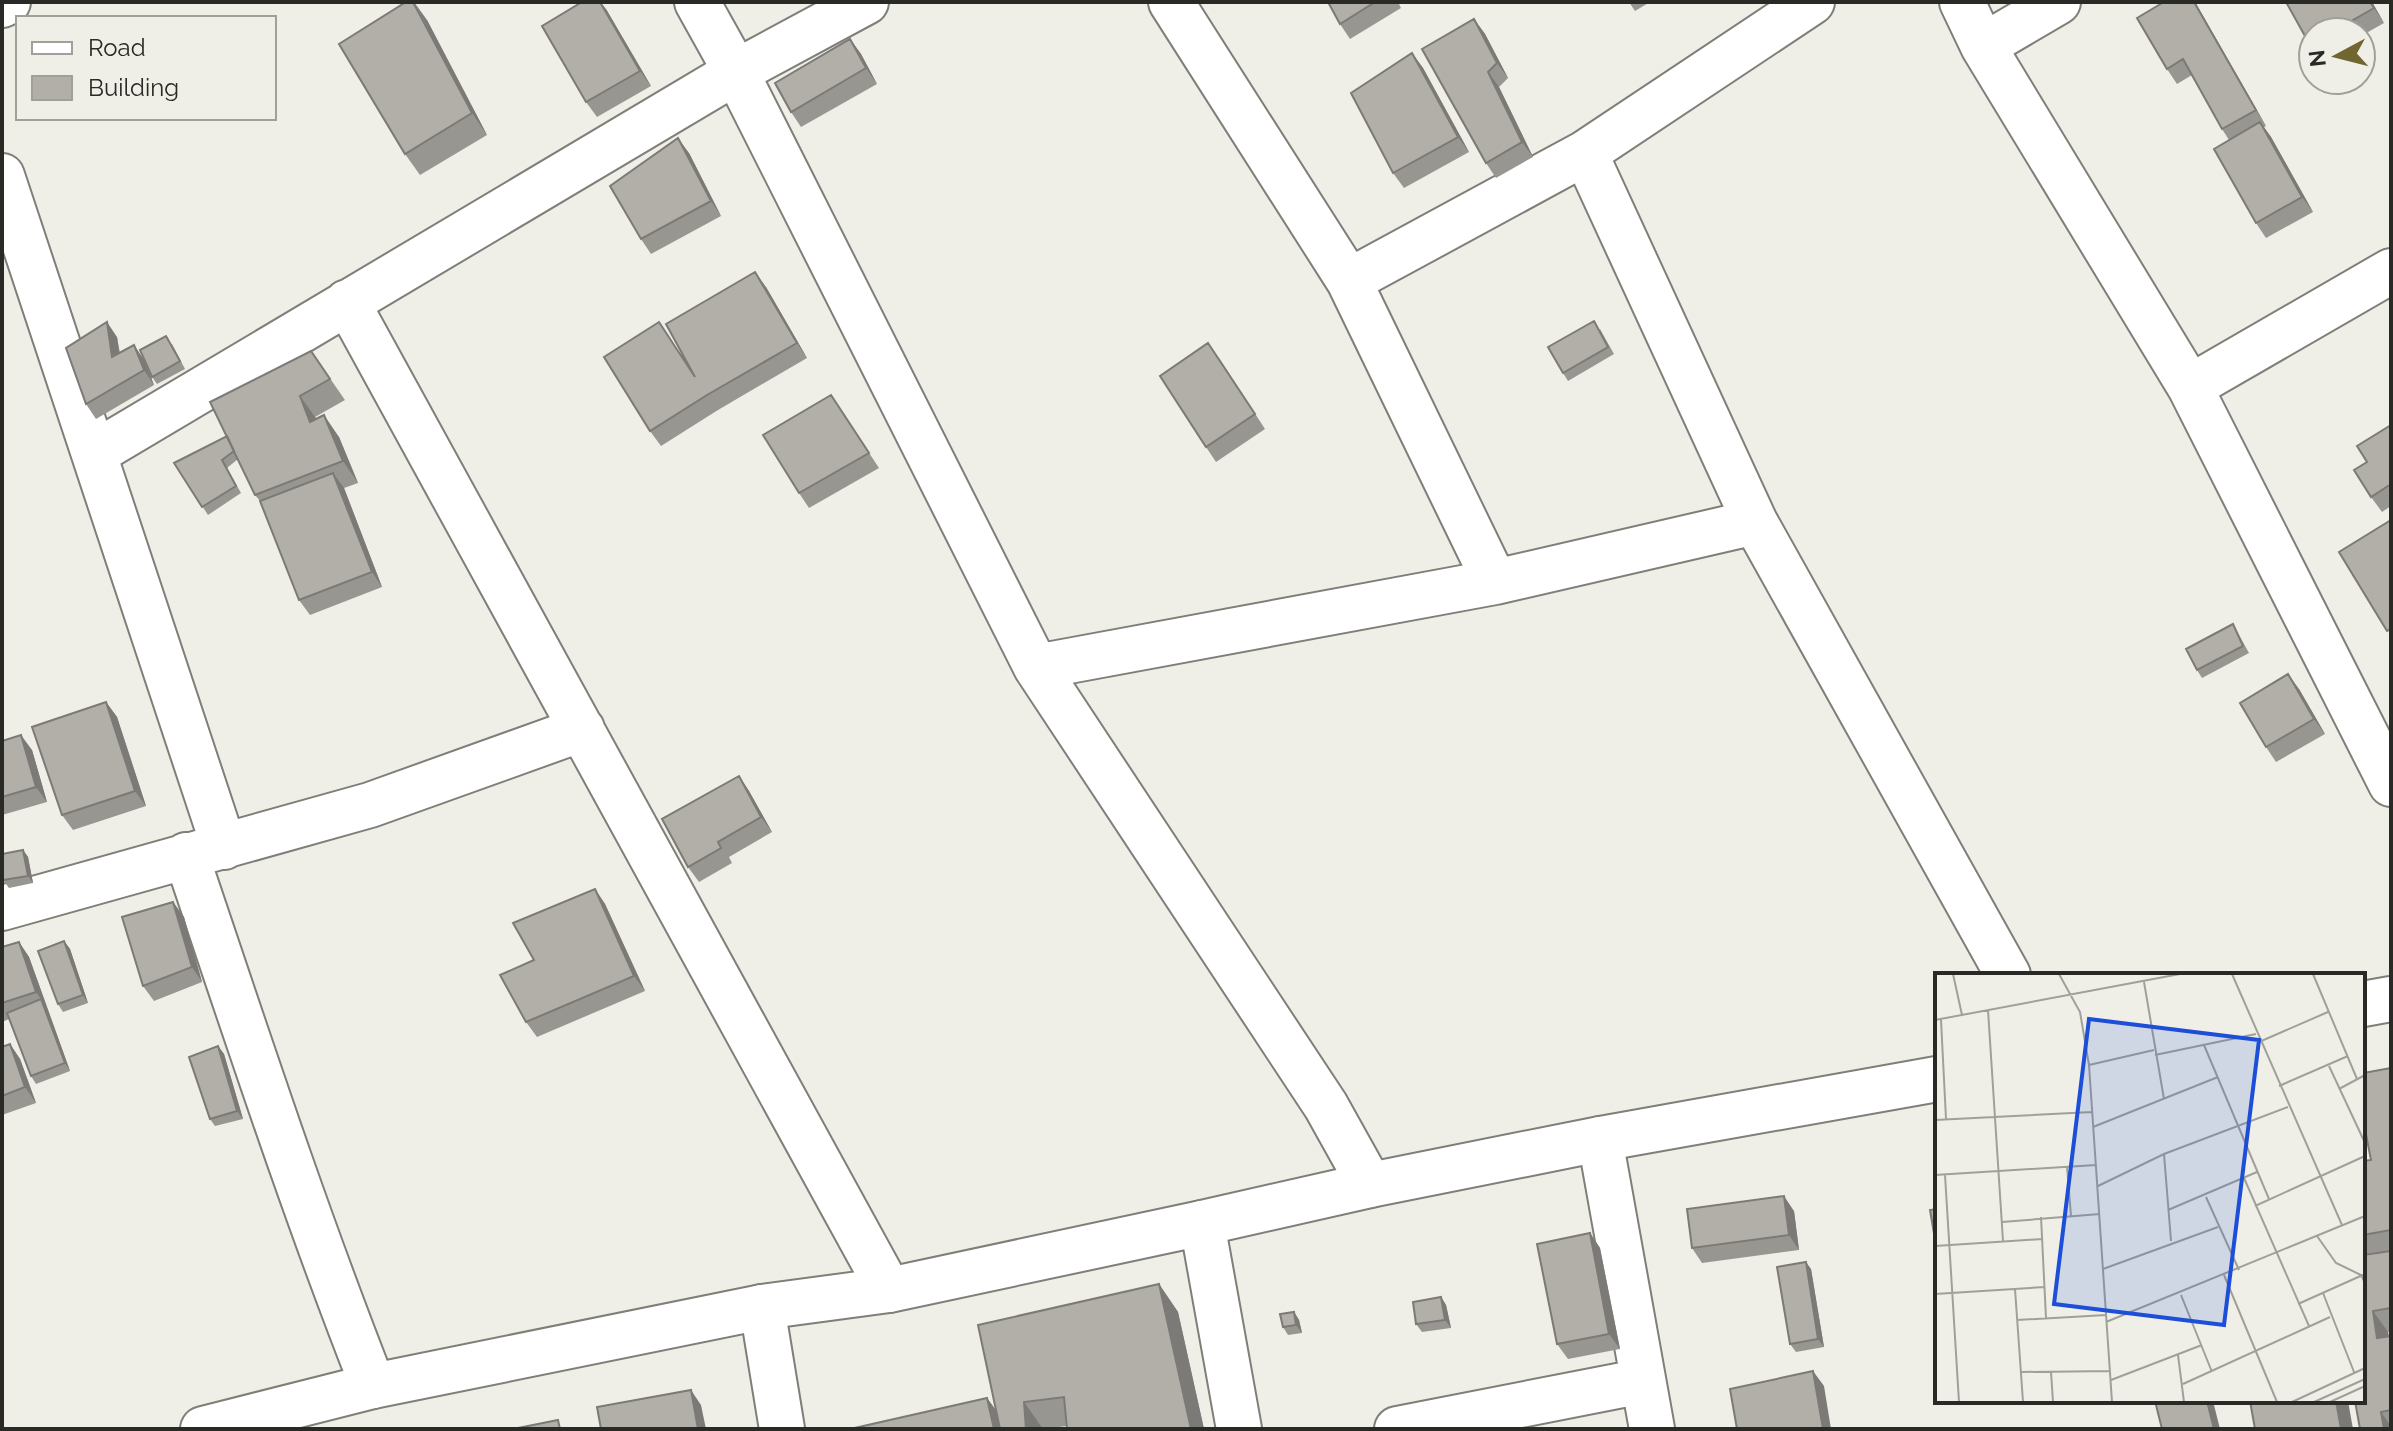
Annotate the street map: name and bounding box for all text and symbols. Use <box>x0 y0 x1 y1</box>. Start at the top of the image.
legend <box>16 16 276 120</box>
north arrow <box>2297 16 2377 96</box>
text: Road <box>88 33 146 62</box>
text: N <box>2303 49 2331 68</box>
text: Building <box>88 73 179 102</box>
inset map <box>1935 973 2365 1403</box>

